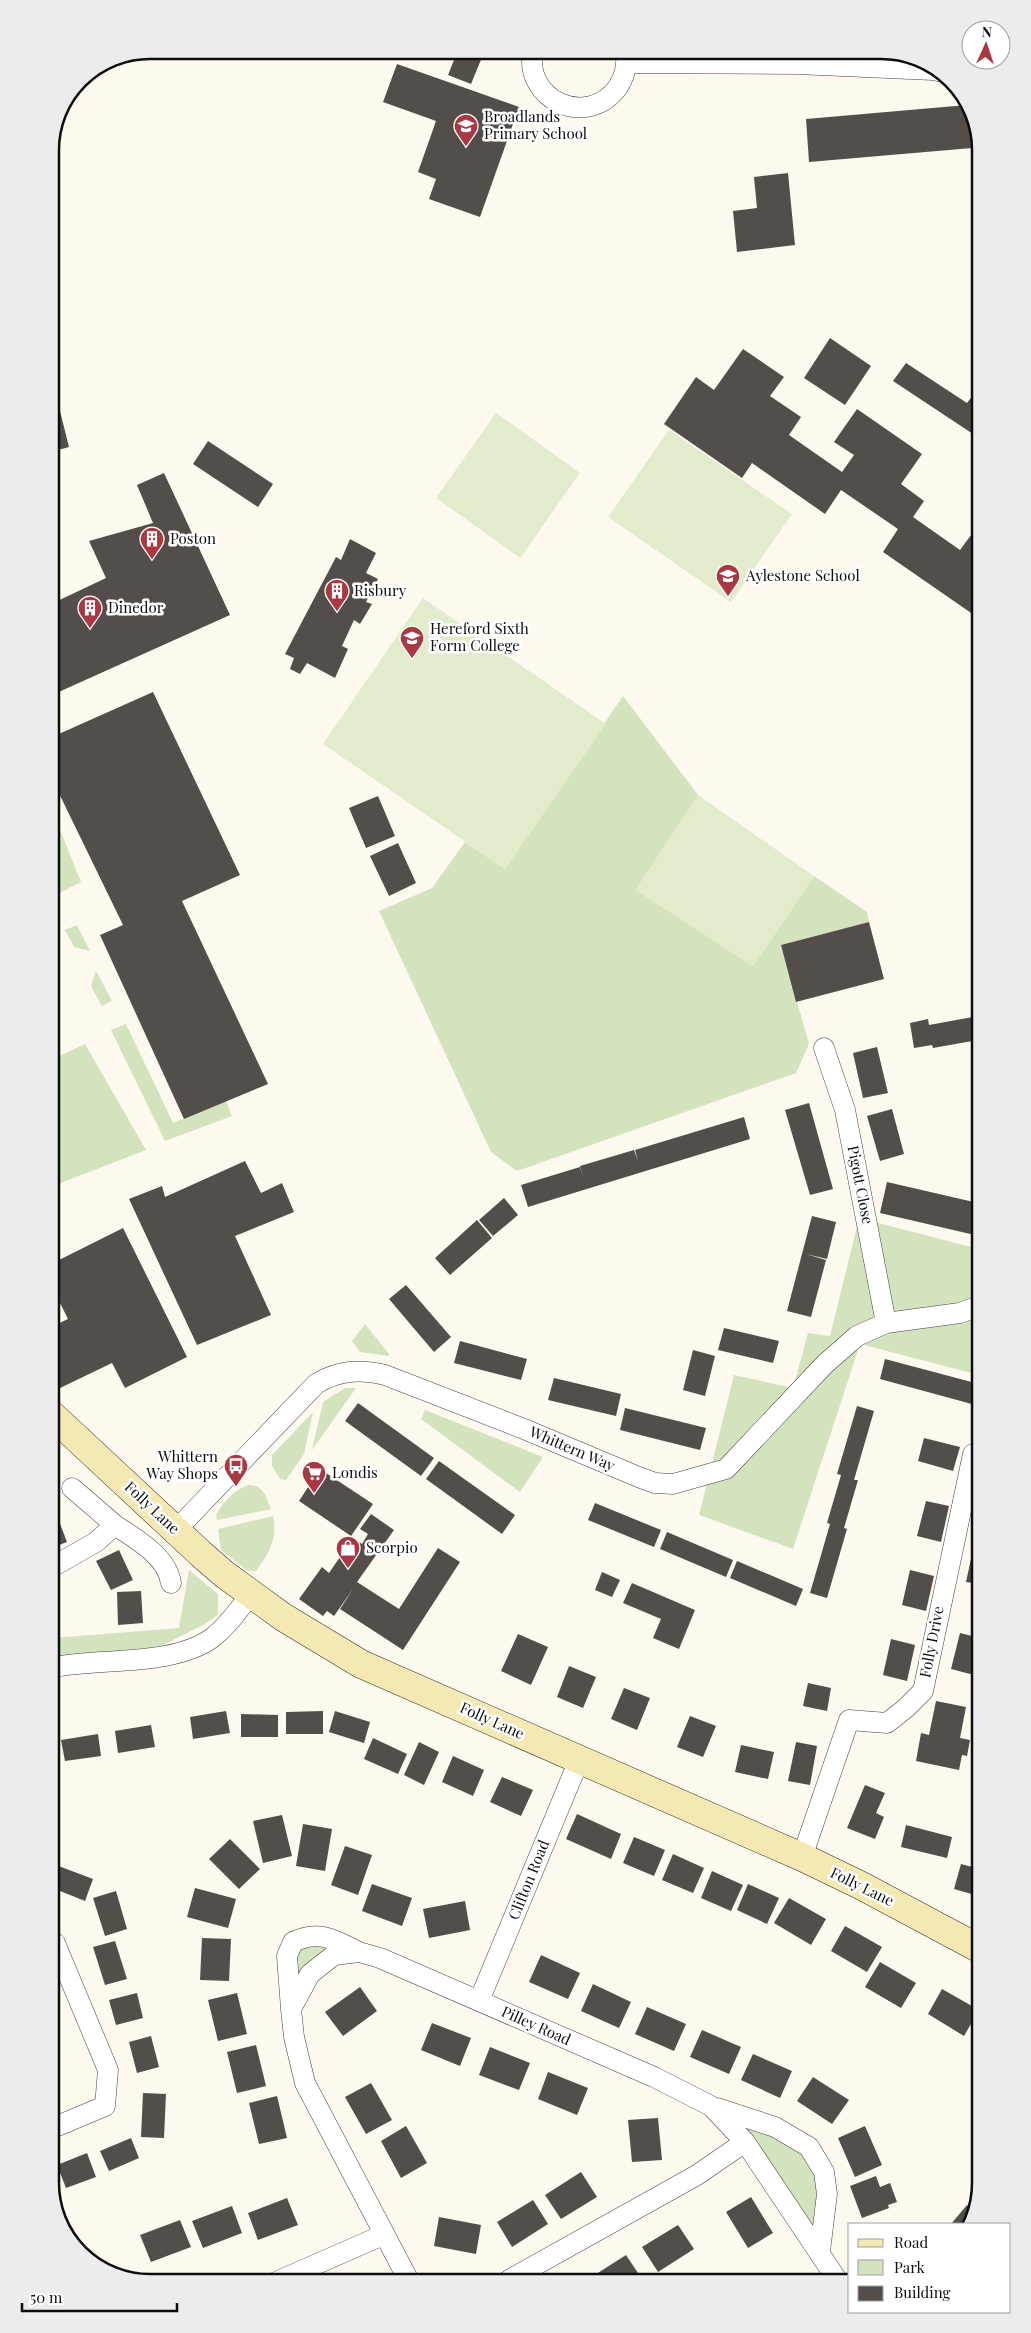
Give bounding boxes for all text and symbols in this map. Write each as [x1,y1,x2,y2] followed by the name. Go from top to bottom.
[961,20,1011,70] north arrow
[981,22,992,41] text: N
[484,106,587,143] place label: Broadlands Primary School
[453,113,479,147] school or university icon: Broadlands Primary School
[139,526,165,560] building icon: Poston
[170,528,216,548] place label: Poston
[715,563,741,597] school or university icon: Aylestone School
[745,565,860,585] place label: Aylestone School
[324,578,350,612] building icon: Risbury
[354,580,407,600] place label: Risbury
[77,595,103,629] building icon: Dinedor
[108,597,164,617] place label: Dinedor
[430,618,529,655] place label: Hereford Sixth Form College
[399,625,425,659] school or university icon: Hereford Sixth Form College
[844,1144,878,1226] street label: Pigott Close
[526,1421,619,1475] street label: Whittern Way
[145,1446,218,1483] place label: Whittern Way Shops
[223,1453,249,1487] bus stop icon: Whittern Way Shops
[301,1460,327,1494] supermarket icon: Londis
[332,1462,378,1482] place label: Londis
[121,1477,185,1538] street label: Folly Lane
[335,1535,361,1569] shop icon: Scorpio
[366,1537,418,1557] place label: Scorpio
[914,1604,948,1679] street label: Folly Drive
[457,1697,528,1743] street label: Folly Lane
[503,1837,553,1922] street label: Clifton Road
[827,1862,898,1910] street label: Folly Lane
[499,2001,575,2049] street label: Pilley Road
[848,2223,1011,2313] legend
[894,2232,928,2252] text: Road
[894,2257,926,2277] text: Park
[22,2280,178,2312] scale bar
[894,2282,951,2302] text: Building
[30,2287,63,2307] text: 50 m

